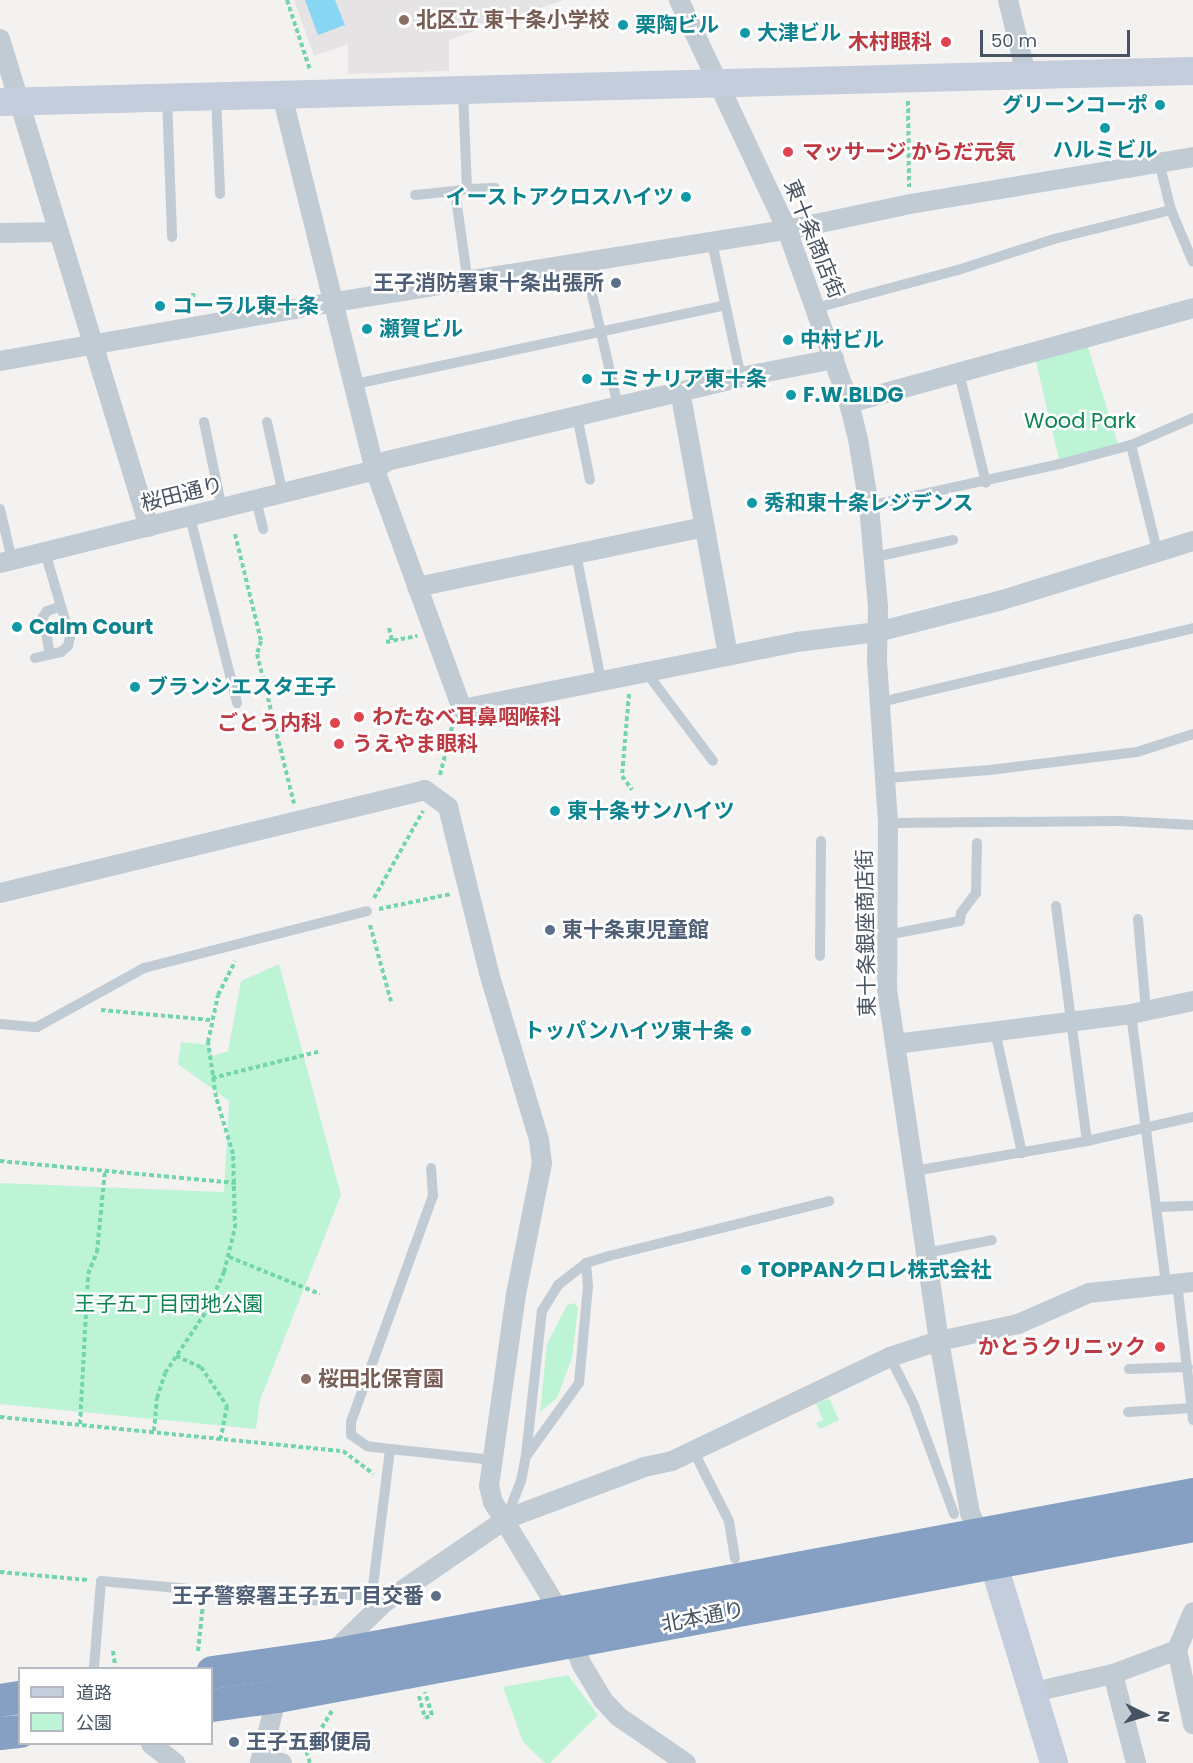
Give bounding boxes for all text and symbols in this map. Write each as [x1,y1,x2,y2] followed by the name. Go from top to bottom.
[416,7,609,33] place label: 北区立 東十条小学校
[635,12,719,38] place label: 栗陶ビル
[397,13,411,27] marker: 北区立 東十条小学校
[616,18,630,32] marker: 栗陶ビル
[983,18,1133,56] scale bar
[757,20,841,46] place label: 大津ビル
[738,26,752,40] marker: 大津ビル
[991,28,1037,53] text: 50 m
[848,29,932,55] place label: 木村眼科
[937,33,955,51] marker: 木村眼科
[1001,92,1148,118] place label: グリーンコーポ
[1153,98,1167,112] marker: グリーンコーポ
[1098,121,1112,135] marker: ハルミビル
[1053,137,1157,163] place label: ハルミビル
[802,139,1016,165] place label: マッサージ からだ元気
[779,143,797,161] marker: マッサージ からだ元気
[779,176,849,302] street label: 東十条商店街
[443,184,674,210] place label: イーストアクロスハイツ
[679,190,693,204] marker: イーストアクロスハイツ
[373,270,604,296] place label: 王子消防署東十条出張所
[609,276,623,290] marker: 王子消防署東十条出張所
[172,293,319,319] place label: コーラル東十条
[153,299,167,313] marker: コーラル東十条
[379,316,463,342] place label: 瀬賀ビル
[360,322,374,336] marker: 瀬賀ビル
[800,327,884,353] place label: 中村ビル
[781,333,795,347] marker: 中村ビル
[599,366,767,392] place label: エミナリア東十条
[580,372,594,386] marker: エミナリア東十条
[803,382,904,408] place label: F.W.BLDG
[784,388,798,402] marker: F.W.BLDG
[1024,408,1136,434] park label: Wood Park
[138,472,226,516] street label: 桜田通り
[764,490,974,516] place label: 秀和東十条レジデンス
[745,496,759,510] marker: 秀和東十条レジデンス
[29,614,153,640] place label: Calm Court
[10,620,24,634] marker: Calm Court
[147,674,336,700] place label: ブランシエスタ王子
[128,680,142,694] marker: ブランシエスタ王子
[372,704,561,730] place label: わたなべ耳鼻咽喉科
[350,708,368,726] marker: わたなべ耳鼻咽喉科
[217,710,322,736] place label: ごとう内科
[326,714,344,732] marker: ごとう内科
[352,731,478,757] place label: うえやま眼科
[330,735,348,753] marker: うえやま眼科
[567,798,735,824] place label: 東十条サンハイツ
[548,804,562,818] marker: 東十条サンハイツ
[852,849,880,1017] street label: 東十条銀座商店街
[562,917,709,943] place label: 東十条東児童館
[543,923,557,937] marker: 東十条東児童館
[524,1018,734,1044] place label: トッパンハイツ東十条
[739,1024,753,1038] marker: トッパンハイツ東十条
[758,1257,991,1283] place label: TOPPANクロレ株式会社
[739,1263,753,1277] marker: TOPPANクロレ株式会社
[75,1291,263,1317] park label: 王子五丁目団地公園
[978,1334,1146,1360] place label: かとうクリニック
[1151,1338,1169,1356] marker: かとうクリニック
[318,1366,444,1392] place label: 桜田北保育園
[299,1372,313,1386] marker: 桜田北保育園
[172,1583,424,1609] place label: 王子警察署王子五丁目交番
[429,1589,443,1603] marker: 王子警察署王子五丁目交番
[659,1597,747,1637] street label: 北本通り
[18,1667,213,1745] legend
[76,1680,112,1705] text: 道路
[1115,1685,1175,1745] north arrow
[76,1710,112,1735] text: 公園
[1151,1710,1175,1724] text: N
[246,1729,372,1755] place label: 王子五郵便局
[227,1735,241,1749] marker: 王子五郵便局

